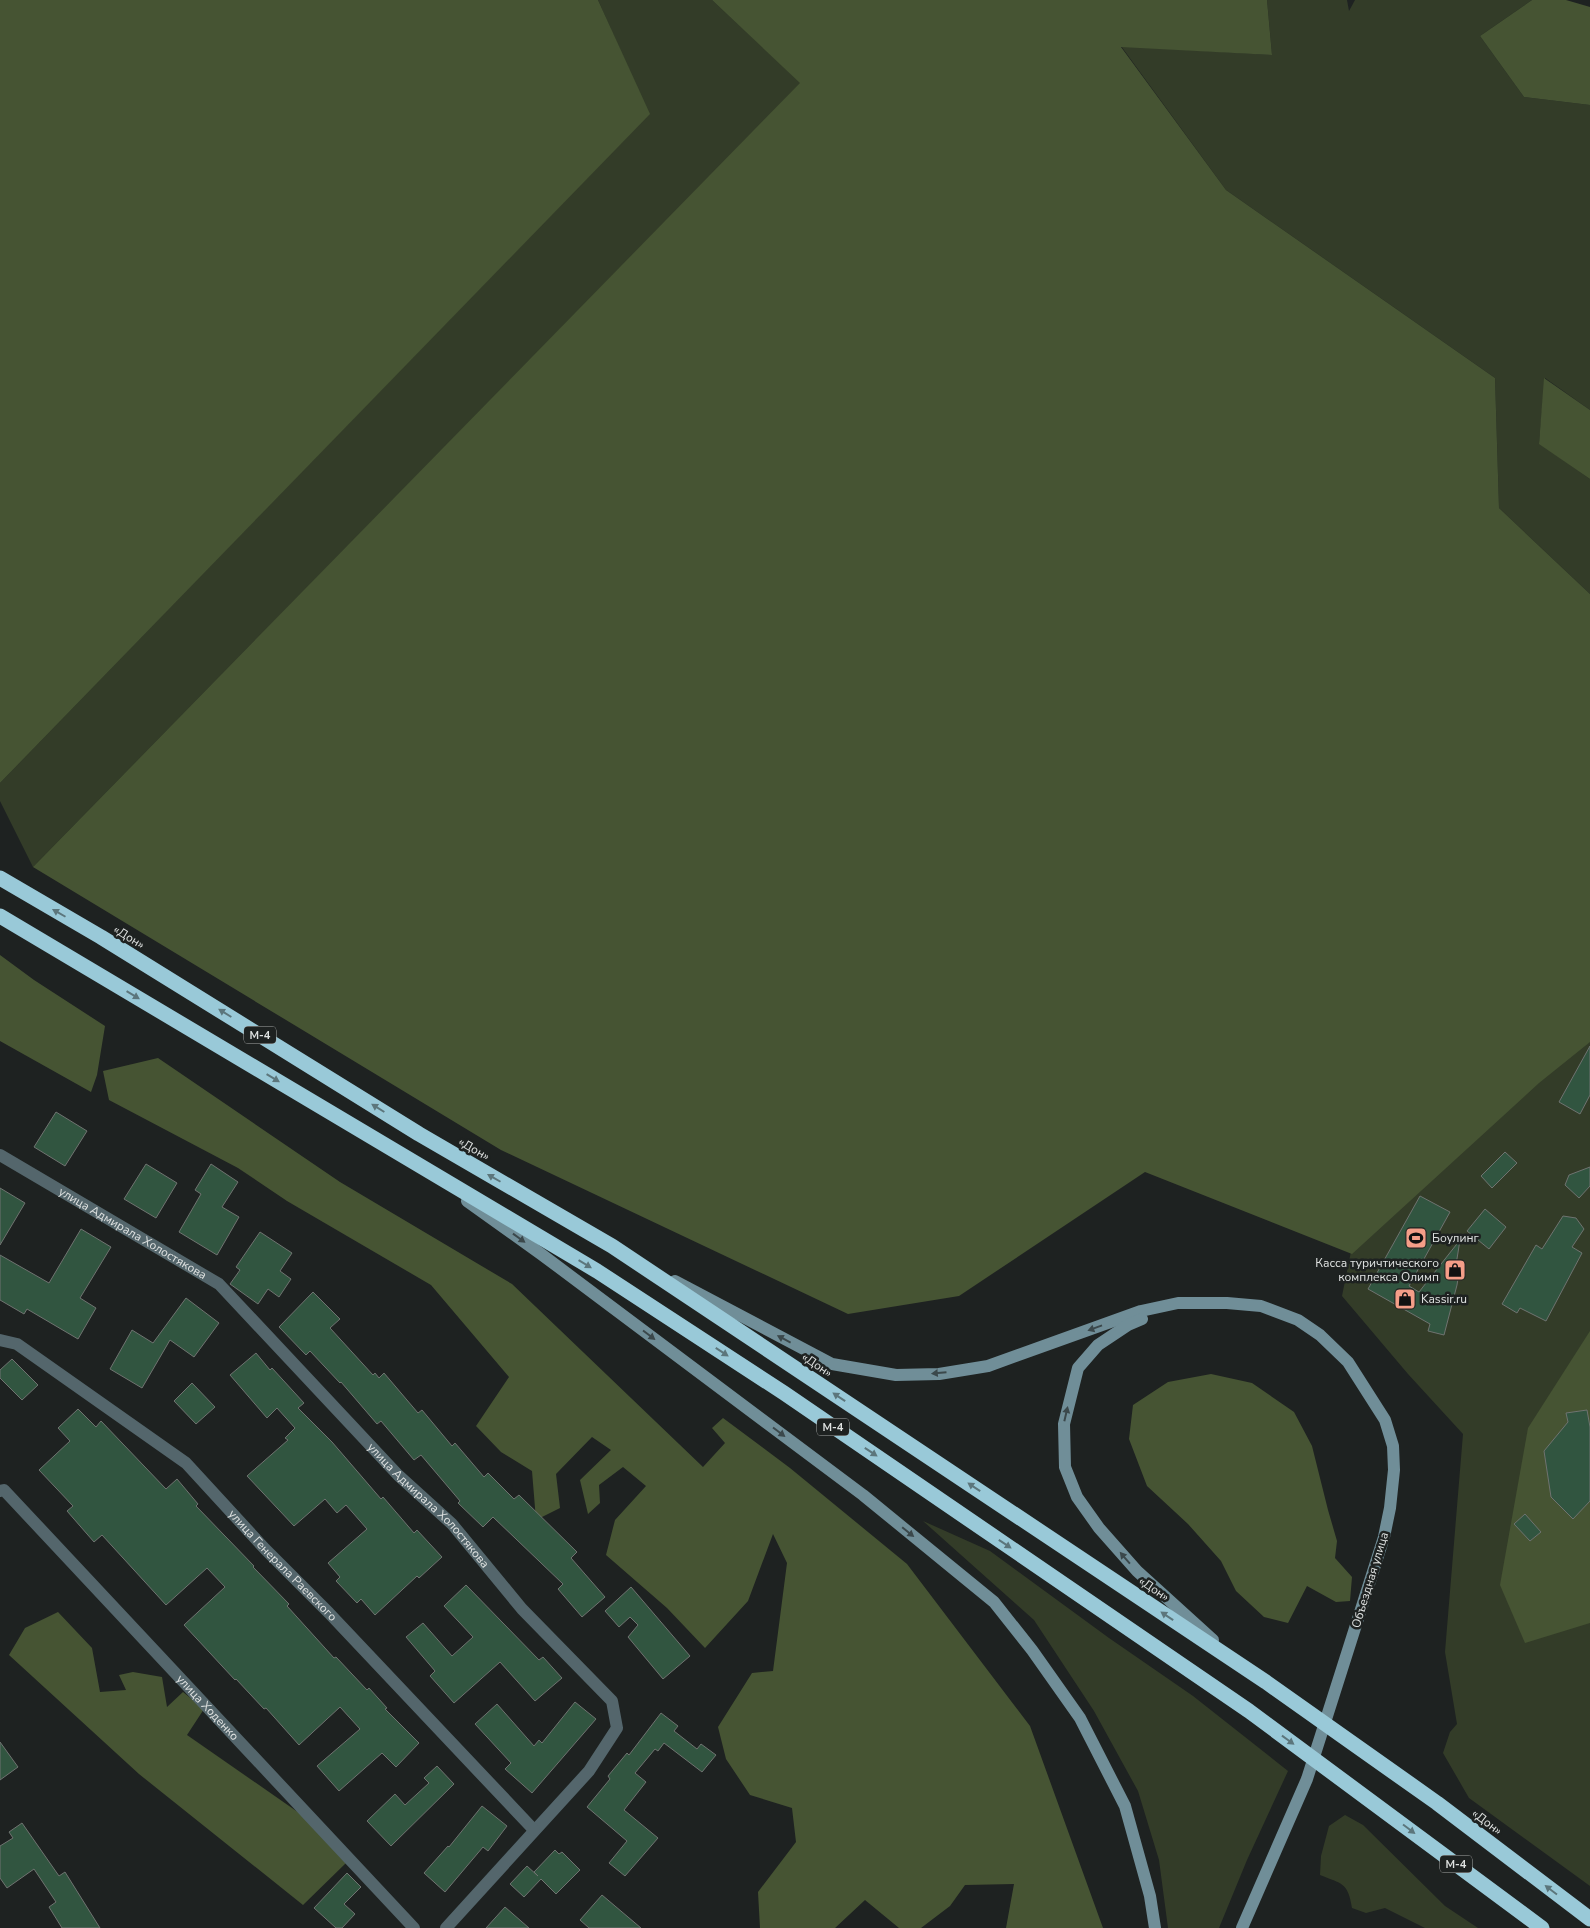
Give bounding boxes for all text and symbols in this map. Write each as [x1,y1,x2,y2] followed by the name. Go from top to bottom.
[53,908,66,917] one-way arrow
[110,921,148,953] street label: «Дон»
[127,990,140,999] one-way arrow
[218,1009,231,1018] one-way arrow
[244,1026,276,1044] road number: М-4
[266,1073,279,1082] one-way arrow
[371,1103,384,1113] one-way arrow
[455,1134,493,1164] street label: «Дон»
[488,1173,501,1182] one-way arrow
[56,1183,210,1283] street label: улица Адмирала Холостякова
[1404,1226,1428,1250] sports icon: Боулинг
[1432,1230,1480,1246] place label: Боулинг
[512,1233,526,1243] one-way arrow
[1315,1255,1439,1285] place label: Касса туричтического комплекса Олимп
[1443,1258,1467,1282] shop icon: Касса туричтического комплекса Олимп
[579,1259,592,1268] one-way arrow
[1393,1287,1417,1311] shop icon: Kassir.ru
[1421,1291,1467,1307] place label: Kassir.ru
[1087,1324,1102,1332] one-way arrow
[642,1330,656,1340] one-way arrow
[777,1335,791,1343] one-way arrow
[715,1347,728,1357] one-way arrow
[799,1349,835,1381] street label: «Дон»
[931,1370,947,1378] one-way arrow
[832,1393,845,1402] one-way arrow
[1062,1407,1070,1422] one-way arrow
[817,1418,849,1435] road number: М-4
[772,1427,785,1438] one-way arrow
[364,1439,493,1571] street label: улица Адмирала Холостякова
[864,1448,878,1457] one-way arrow
[967,1483,981,1492] one-way arrow
[225,1506,341,1625] street label: улица Генерала Раевского
[901,1526,914,1537] one-way arrow
[1348,1530,1392,1630] street label: Объездная улица
[998,1539,1012,1549] one-way arrow
[1119,1552,1131,1564] one-way arrow
[1136,1573,1172,1605] street label: «Дон»
[1161,1611,1174,1621] one-way arrow
[173,1671,243,1744] street label: улица Ходенко
[1281,1734,1294,1745] one-way arrow
[1469,1805,1505,1839] street label: «Дон»
[1402,1824,1416,1834] one-way arrow
[1440,1856,1472,1872] road number: М-4
[1545,1884,1558,1895] one-way arrow

